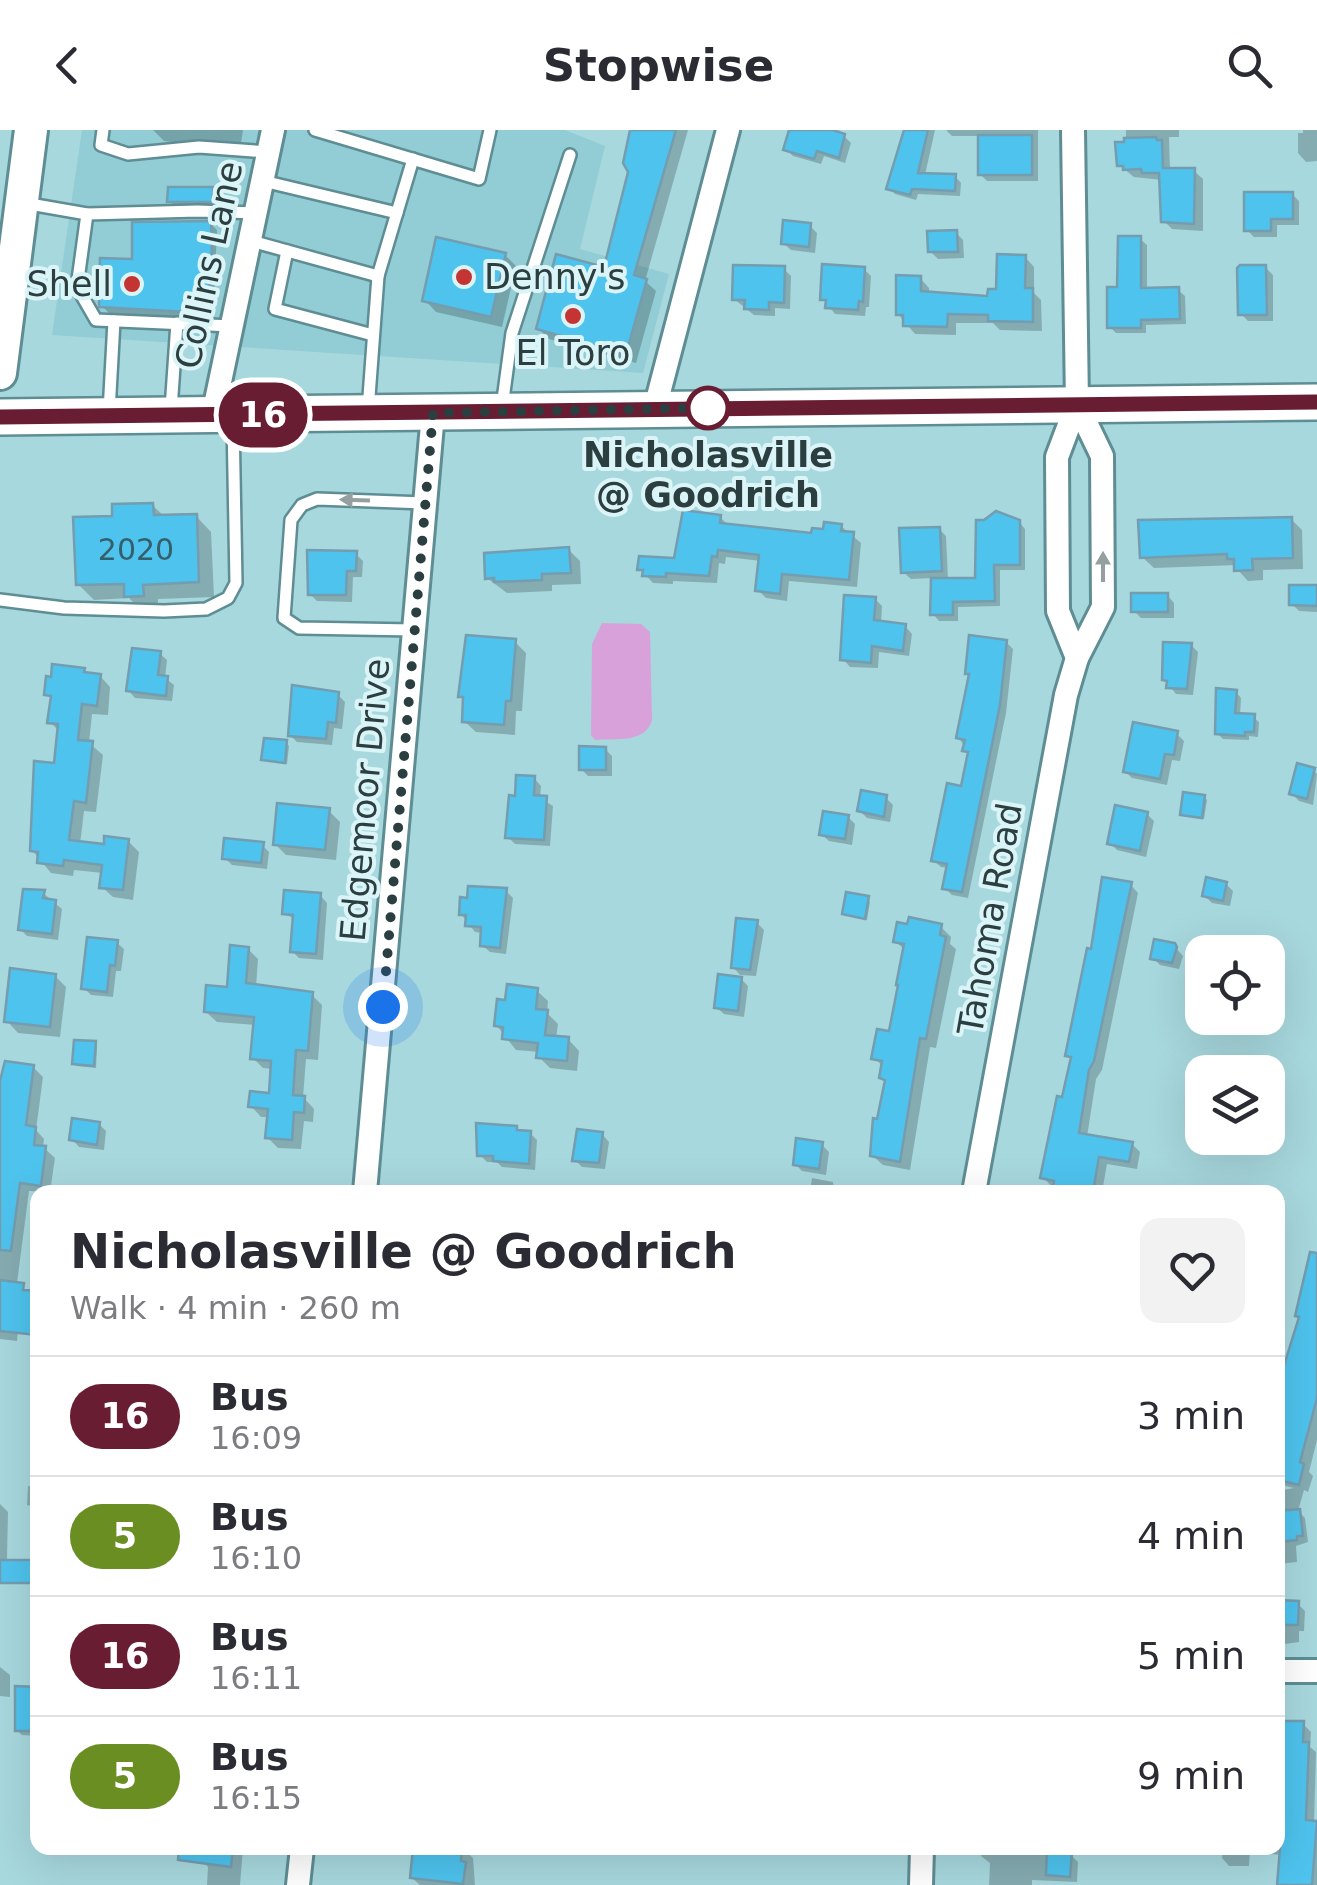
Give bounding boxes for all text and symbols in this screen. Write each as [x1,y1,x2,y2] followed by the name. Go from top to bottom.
[40,38,95,93] icon: back
[1222,38,1277,93] icon: search
[543,39,774,92] text: Stopwise
[167,158,251,372] street label: Collins Lane
[484,257,625,297] place label: Denny's
[27,264,112,304] place label: Shell
[453,266,475,288] marker: Denny's
[121,273,143,295] marker: Shell
[562,305,584,327] marker: El Toro
[516,333,630,373] place label: El Toro
[218,382,308,448] line badge: 16
[687,387,729,429] marker: Nicholasville @ Goodrich
[239,395,287,435] text: 16
[583,435,833,515] place label: Nicholasville @ Goodrich
[339,492,371,508] one-way arrow
[98,532,174,567] house number: 2020
[1095,550,1111,582] one-way arrow
[333,657,397,943] street label: Edgemoor Drive
[950,800,1030,1039] street label: Tahoma Road
[1185,935,1285,1155] map controls
[1185,935,1285,1035] button: locate
[358,982,408,1032] your location
[1185,1055,1285,1155] button: layers
[1140,1218,1245,1323] button: heart
[70,1223,737,1279] text: Nicholasville @ Goodrich
[70,1289,401,1327] text: Walk · 4 min · 260 m
[210,1375,289,1419] text: Bus
[1137,1394,1245,1438] text: 3 min
[101,1396,149,1436] text: 16
[210,1419,302,1457] text: 16:09
[210,1495,289,1539] text: Bus
[1137,1514,1245,1558] text: 4 min
[113,1516,137,1556] text: 5
[210,1539,302,1577] text: 16:10
[210,1615,289,1659] text: Bus
[1137,1634,1245,1678] text: 5 min
[101,1636,149,1676] text: 16
[210,1659,302,1697] text: 16:11
[210,1735,289,1779] text: Bus
[1137,1754,1245,1798] text: 9 min
[113,1756,137,1796] text: 5
[210,1779,302,1817] text: 16:15

